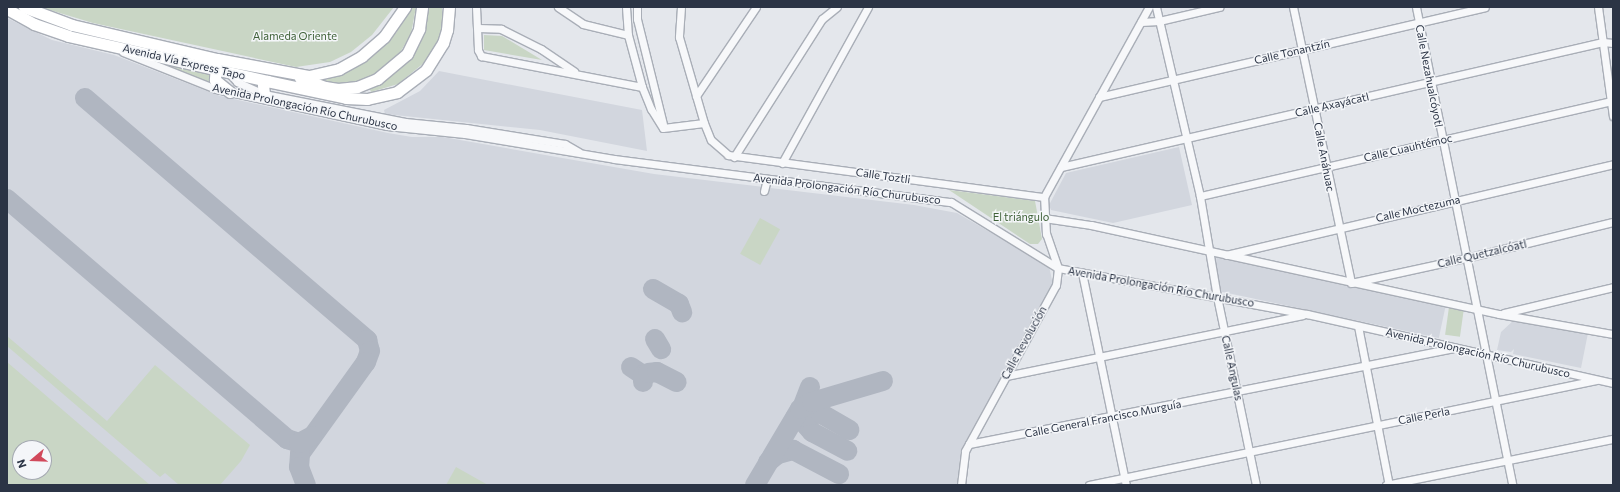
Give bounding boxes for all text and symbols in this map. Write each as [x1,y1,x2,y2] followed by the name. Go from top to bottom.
[1413,24,1445,128] street label: Calle Nezahualcóyotl
[253,29,337,43] park label: Alameda Oriente
[1253,37,1331,67] street label: Calle Tonantzín
[121,41,247,83] street label: Avenida Vía Express Tapo
[211,81,399,133] street label: Avenida Prolongación Río Churubusco
[1294,90,1370,120] street label: Calle Axayácatl
[1311,121,1337,193] street label: Calle Anáhuac
[1362,131,1454,165] street label: Calle Cuauhtémoc
[855,166,911,186] street label: Calle Toztli
[752,171,942,207] street label: Avenida Prolongación Río Churubusco
[1374,193,1462,225] street label: Calle Moctezuma
[993,210,1049,224] park label: El triángulo
[1436,237,1528,271] street label: Calle Quetzalcóatl
[1067,264,1255,310] street label: Avenida Prolongación Río Churubusco
[998,304,1050,382] street label: Calle Revolución
[1384,325,1572,381] street label: Avenida Prolongación Río Churubusco
[1219,334,1245,402] street label: Calle Angulas
[1024,397,1182,441] street label: Calle General Francisco Murguía
[1397,405,1451,427] street label: Calle Perla
[12,440,52,480] north arrow
[14,458,29,470] text: N

